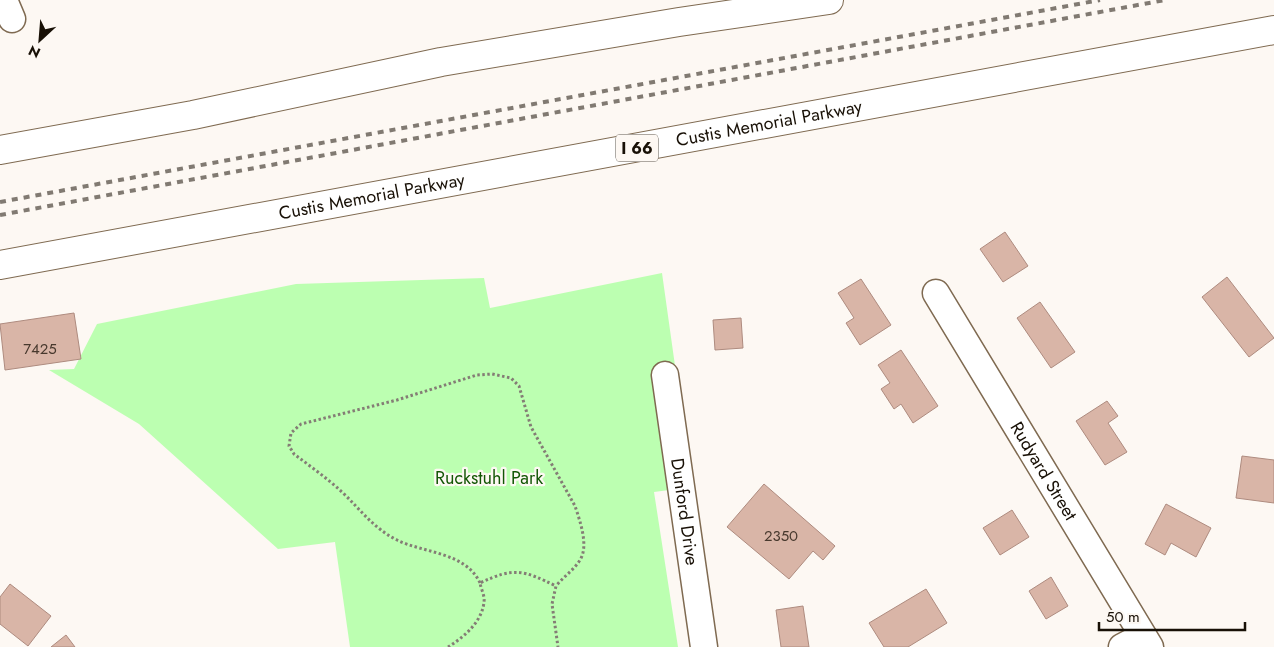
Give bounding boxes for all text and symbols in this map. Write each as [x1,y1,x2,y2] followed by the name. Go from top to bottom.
[15,15,65,65] north arrow
[25,40,44,63] text: N
[674,93,864,153] street label: Custis Memorial Parkway
[616,134,658,162] road number: I 66
[277,167,467,226] street label: Custis Memorial Parkway
[23,338,57,360] house number: 7425
[1004,417,1084,526] street label: Rudyard Street
[664,456,705,567] street label: Dunford Drive
[435,465,543,491] park label: Ruckstuhl Park
[764,525,798,547] house number: 2350
[1099,600,1245,632] scale bar
[1106,606,1140,628] text: 50 m

